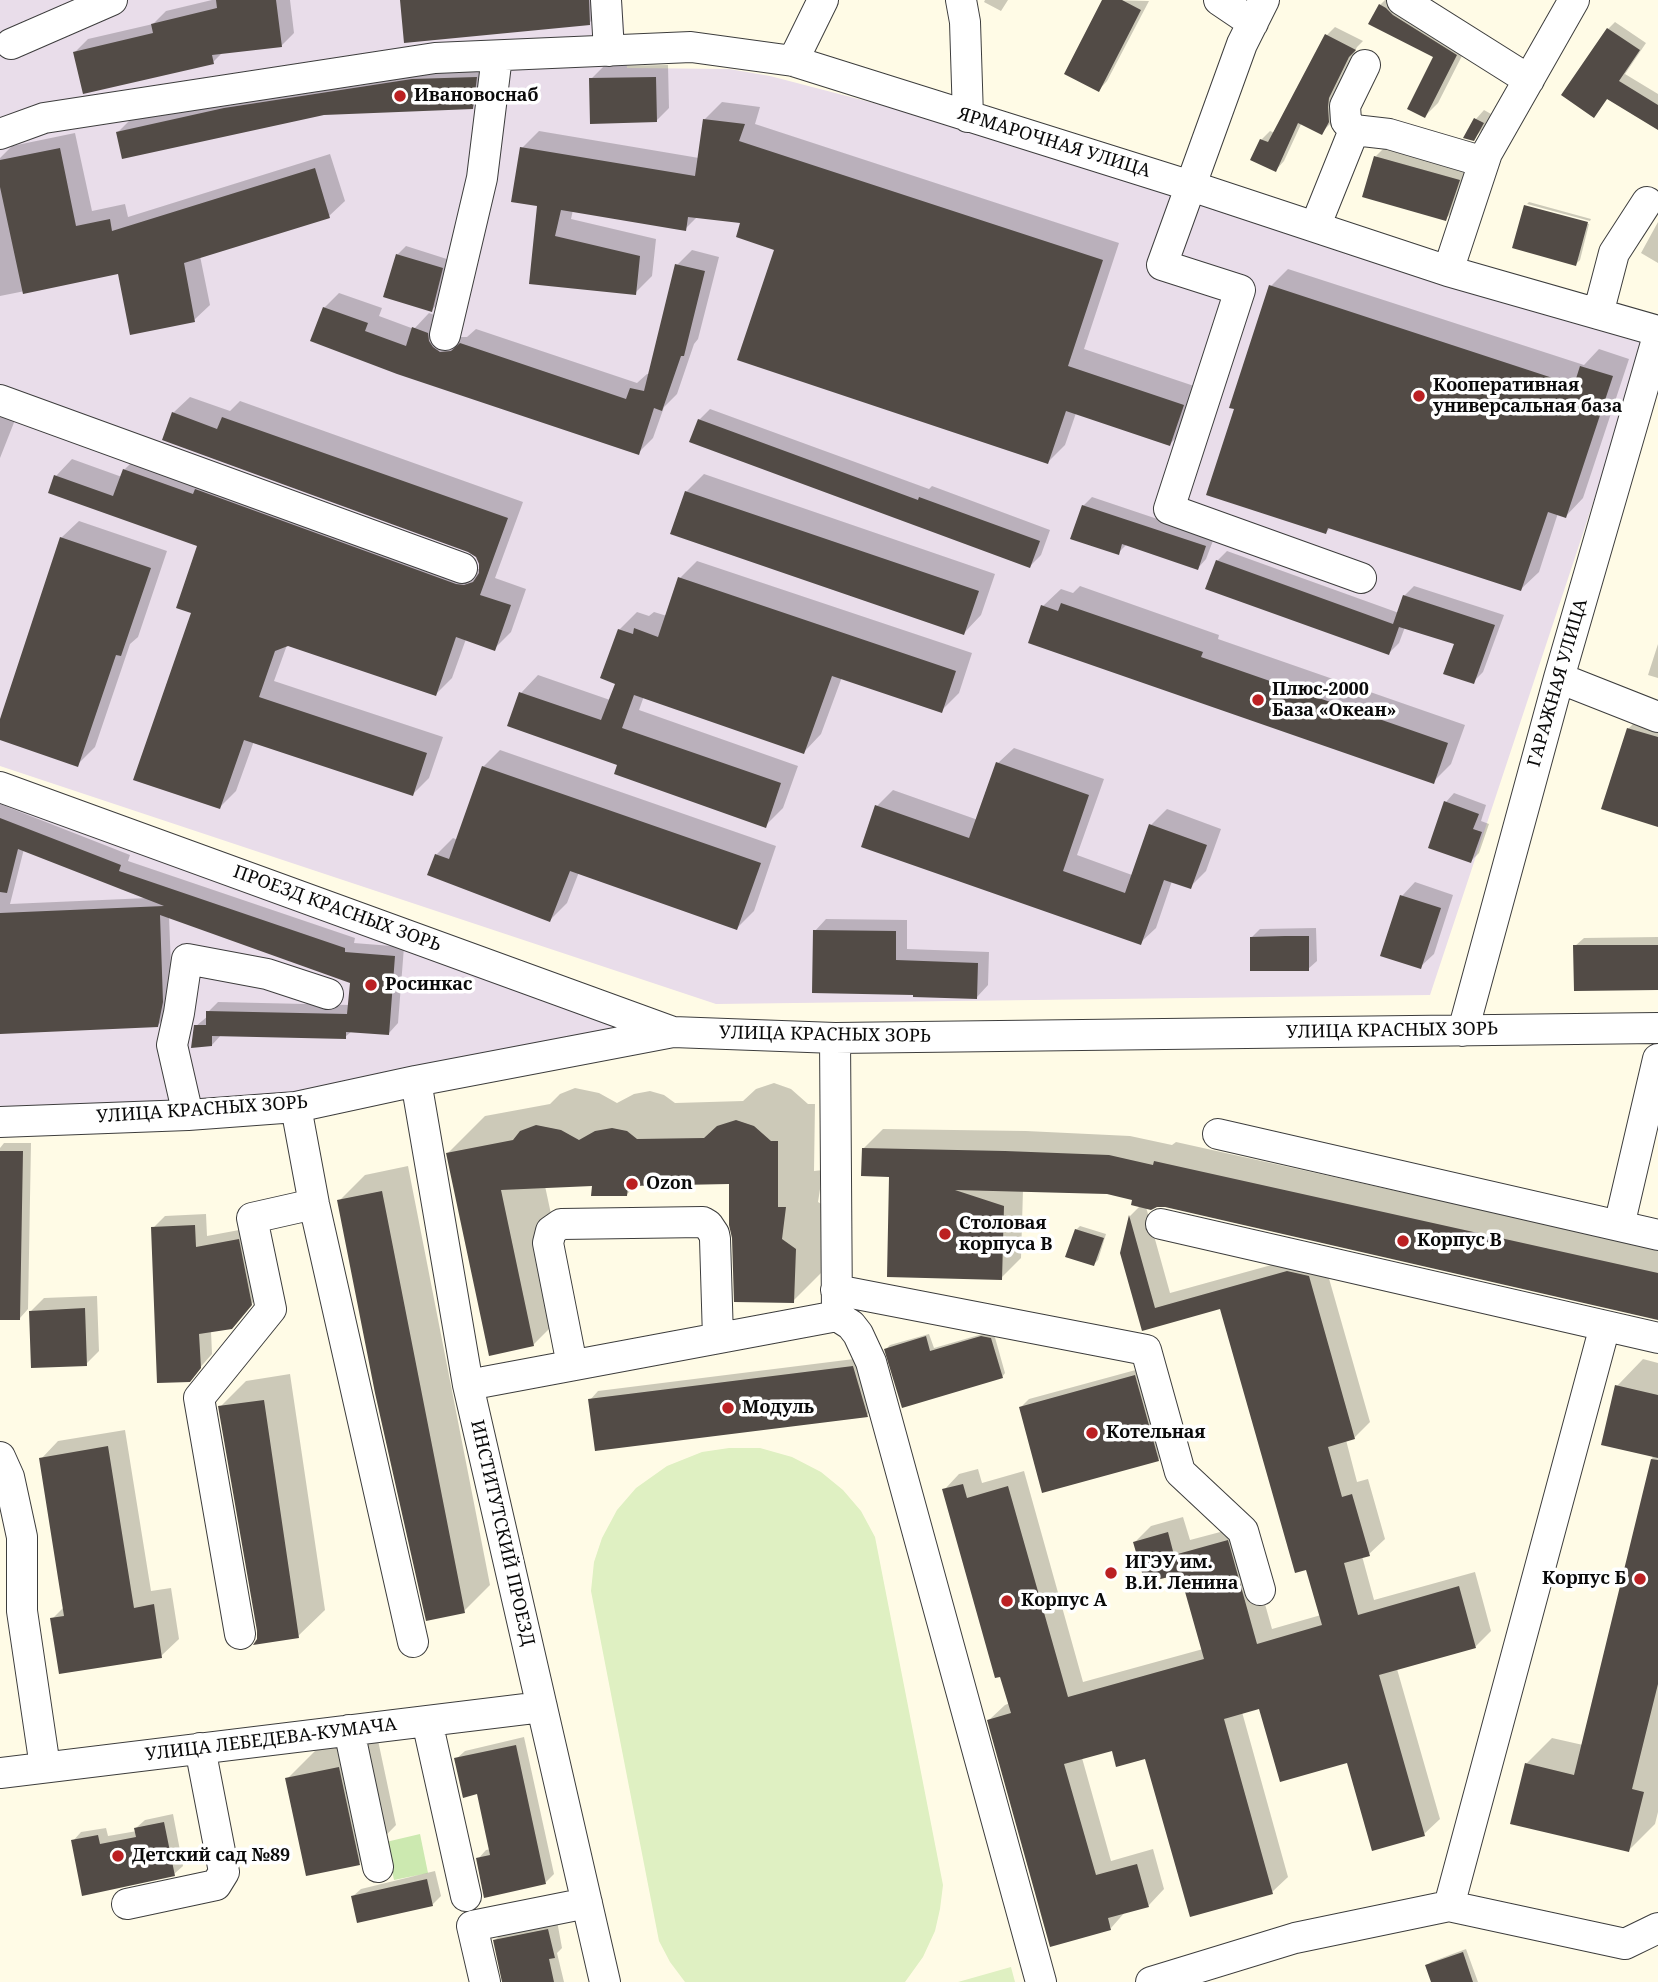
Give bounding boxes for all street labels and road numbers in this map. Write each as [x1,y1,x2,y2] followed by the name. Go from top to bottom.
[955,103,1153,183] street label: ЯРМАРОЧНАЯ УЛИЦА
[1524,596,1592,770] street label: ГАРАЖНАЯ УЛИЦА
[230,861,444,957] street label: ПРОЕЗД КРАСНЫХ ЗОРЬ
[1286,1018,1498,1044] street label: УЛИЦА КРАСНЫХ ЗОРЬ
[719,1022,931,1048] street label: УЛИЦА КРАСНЫХ ЗОРЬ
[96,1092,308,1128] street label: УЛИЦА КРАСНЫХ ЗОРЬ
[465,1418,539,1648] street label: ИНСТИТУТСКИЙ ПРОЕЗД
[144,1714,398,1766] street label: УЛИЦА ЛЕБЕДЕВА-КУМАЧА

